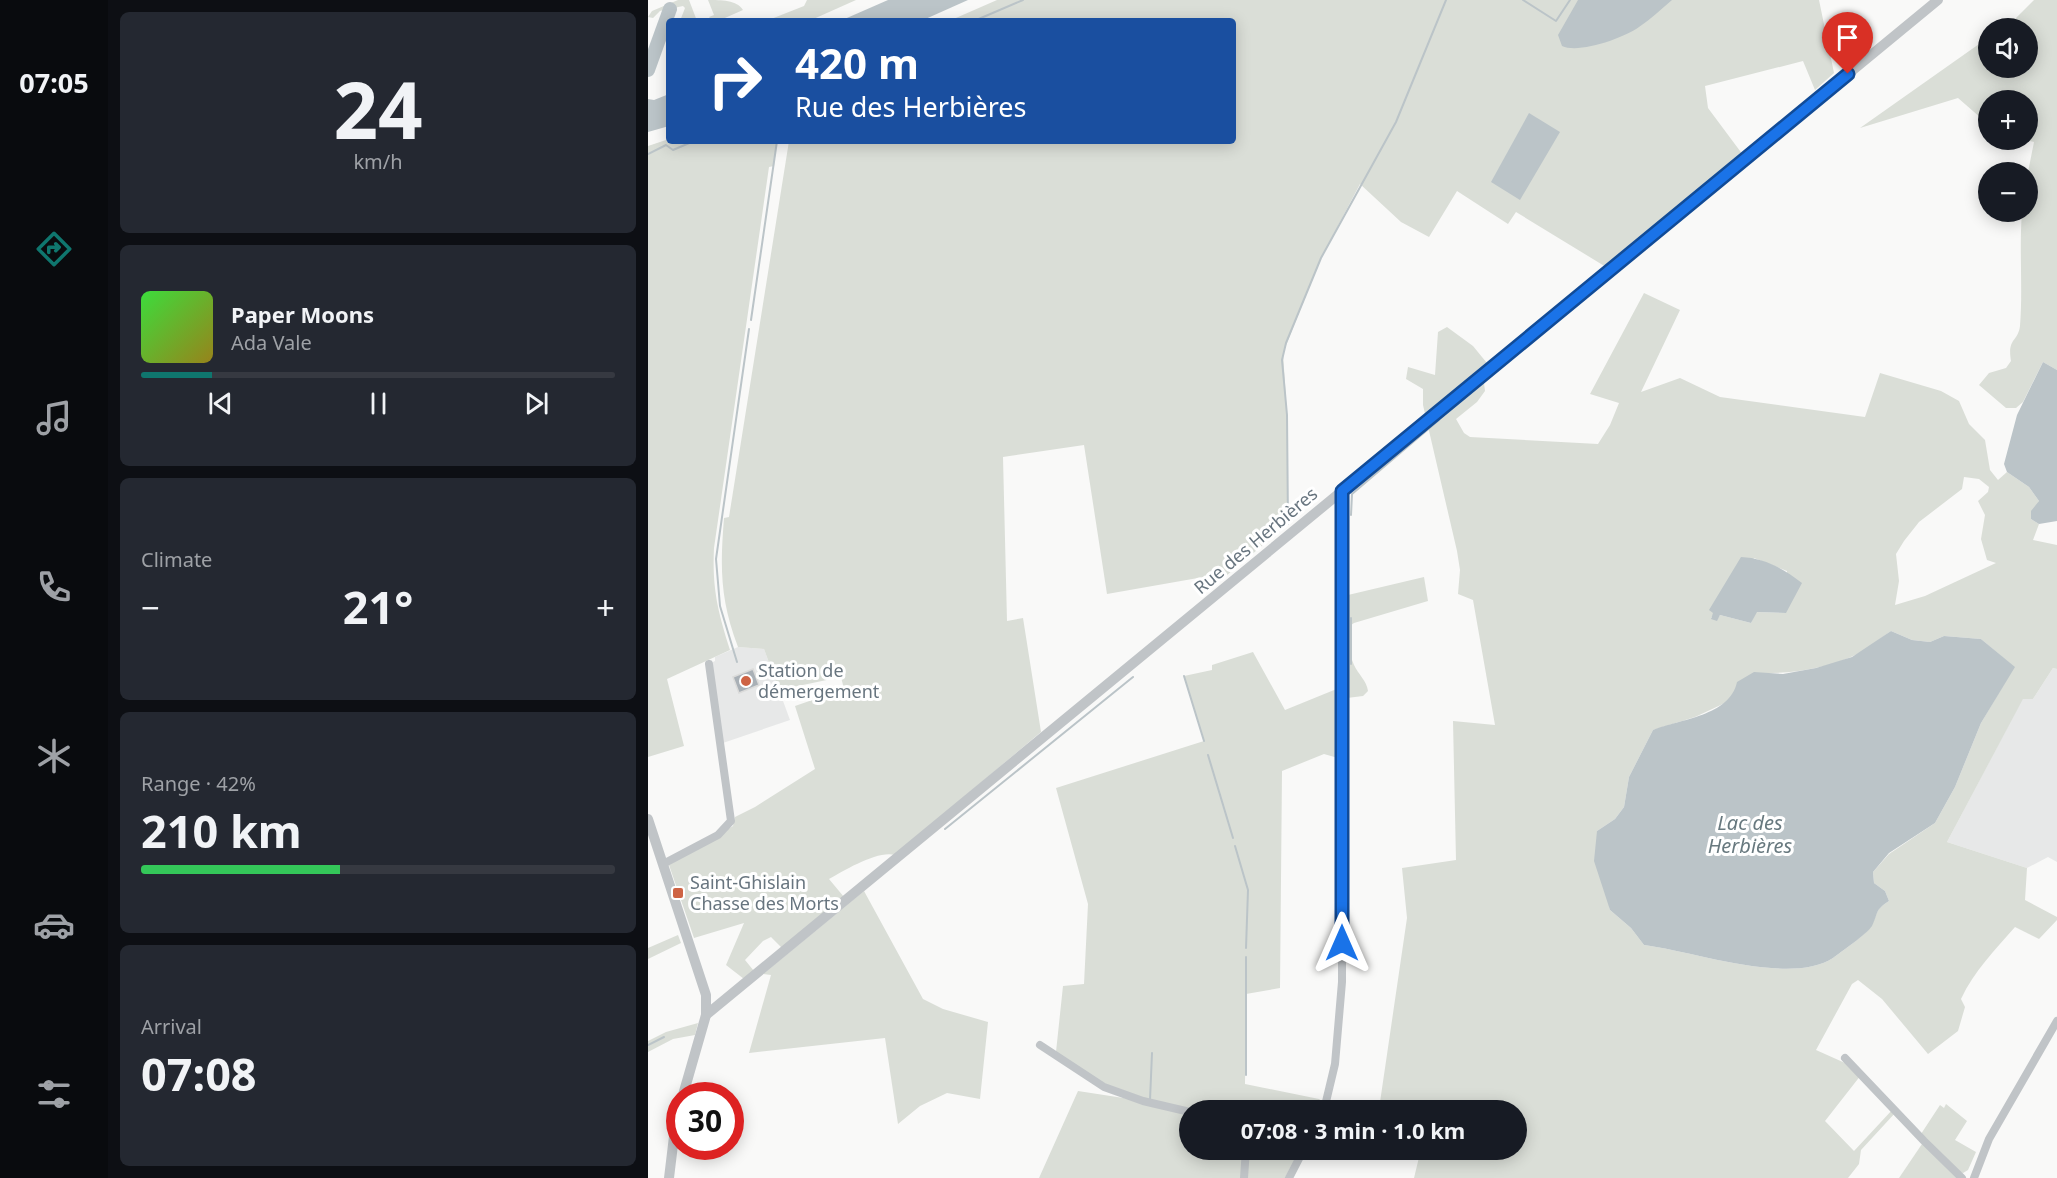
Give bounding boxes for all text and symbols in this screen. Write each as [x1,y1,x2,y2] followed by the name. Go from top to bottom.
[1822,12,1873,74] pin
[1978,18,2038,222] map controls
[1978,18,2038,78] button: sound
[1831,21,1864,54] icon: arrive
[795,34,919,91] text: 420 m
[696,42,774,120] icon: right
[333,56,423,162] text: 24
[19,64,89,101] text: 07:05
[795,88,1026,125] text: Rue des Herbières
[1978,90,2038,150] button: +
[353,148,403,175] text: km/h
[1978,162,2038,222] button: −
[33,228,75,270] icon: directions
[231,299,374,329] text: Paper Moons
[231,329,312,356] text: Ada Vale
[204,387,237,420] icon: previous
[362,387,395,420] icon: pause
[520,387,553,420] icon: next
[33,397,75,439] icon: music
[1189,481,1322,599] street label: Rue des Herbières
[141,546,212,573] text: Climate
[33,566,75,608] icon: phone
[343,576,413,637] text: 21°
[141,585,160,630] text: −
[596,585,615,630] text: +
[758,658,880,703] place label: Station de démergement
[739,674,753,688] marker: Station de démergement
[33,735,75,777] icon: climate
[141,770,256,797] text: Range · 42%
[141,800,302,861] text: 210 km
[1708,809,1793,859] water label: Lac des Herbières
[690,870,839,915] place label: Saint-Ghislain Chasse des Morts
[671,886,685,900] marker: Saint-Ghislain Chasse des Morts
[33,904,75,946] icon: car
[1310,911,1374,975] position arrow
[141,1013,202,1040] text: Arrival
[141,1043,257,1104] text: 07:08
[33,1073,75,1115] icon: filters
[666,1082,744,1160] speed limit sign: 30
[1241,1115,1465,1145] text: 07:08 · 3 min · 1.0 km

